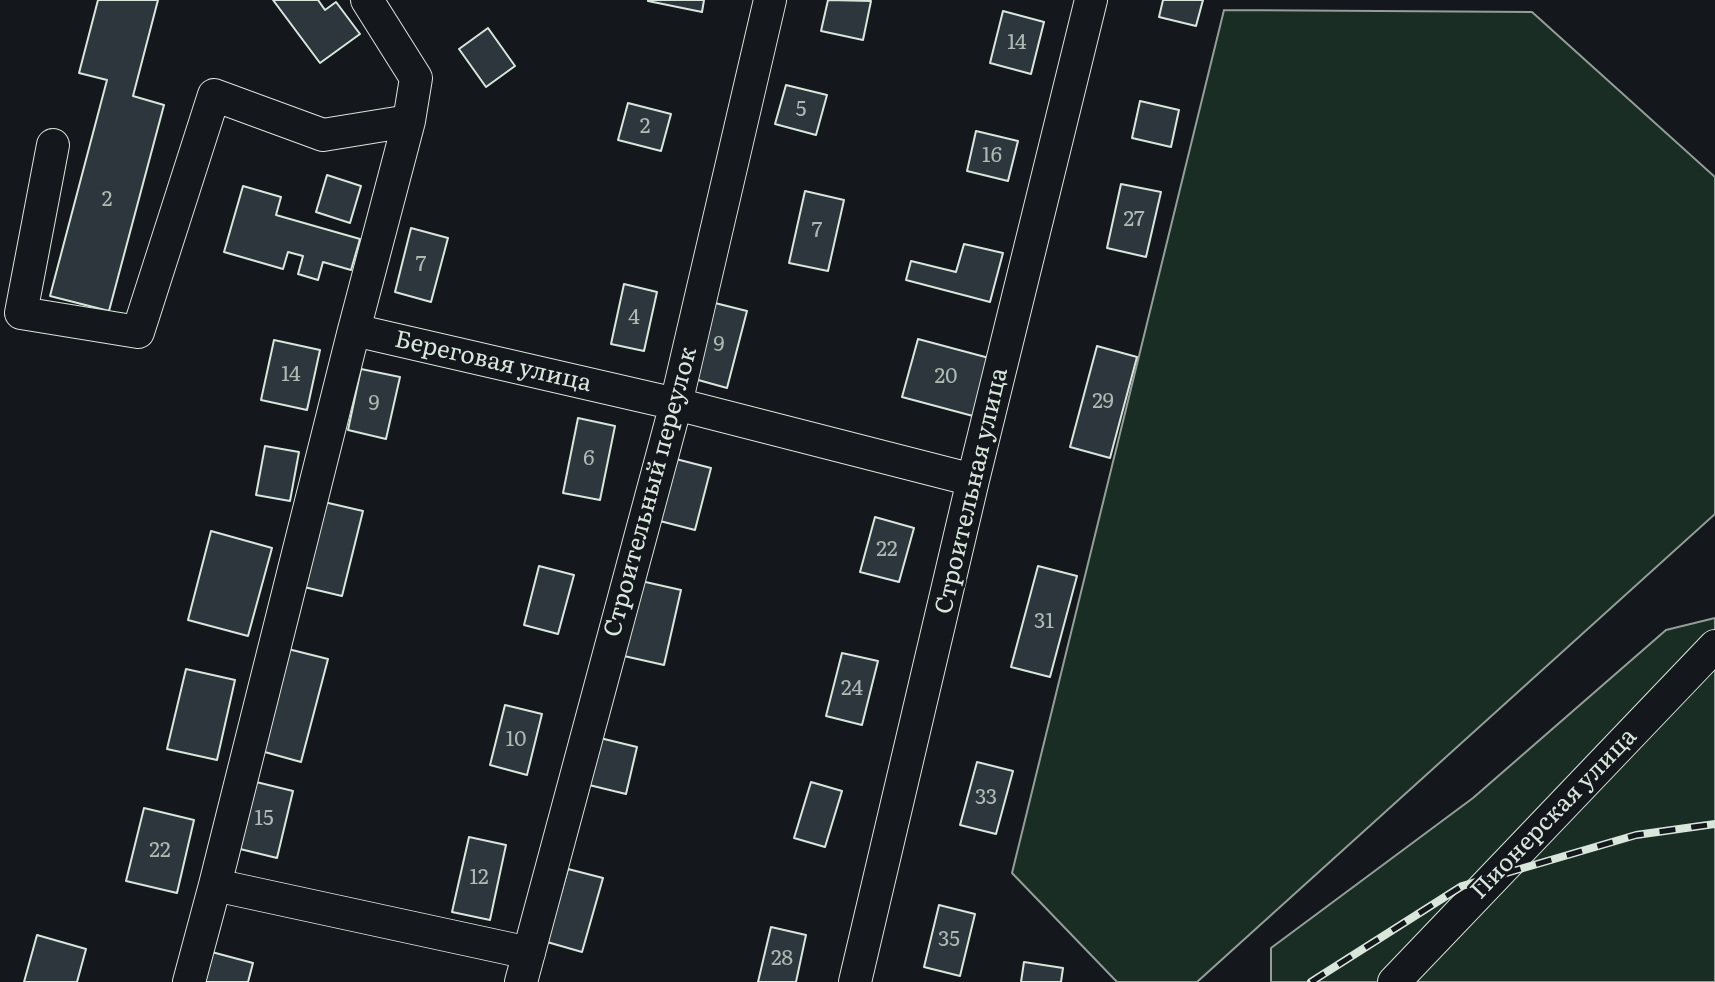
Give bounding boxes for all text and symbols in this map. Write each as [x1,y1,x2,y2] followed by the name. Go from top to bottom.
[1007,30,1027,56] house number: 14
[796,97,806,123] house number: 5
[640,114,650,140] house number: 2
[982,143,1002,169] house number: 16
[102,187,112,213] house number: 2
[1123,207,1145,233] house number: 27
[812,218,822,244] house number: 7
[416,252,426,278] house number: 7
[628,305,640,331] house number: 4
[392,325,594,399] street label: Береговая улица
[714,332,724,358] house number: 9
[598,344,704,640] street label: Строительный переулок
[281,362,301,388] house number: 14
[935,364,957,390] house number: 20
[930,365,1014,617] street label: Строительная улица
[1092,389,1114,415] house number: 29
[369,391,379,417] house number: 9
[583,446,595,472] house number: 6
[876,537,898,563] house number: 22
[1034,609,1054,635] house number: 31
[841,676,863,702] house number: 24
[1465,723,1643,905] street label: Пионерская улица
[506,727,526,753] house number: 10
[975,785,997,811] house number: 33
[254,806,274,832] house number: 15
[149,838,171,864] house number: 22
[469,865,489,891] house number: 12
[938,927,960,953] house number: 35
[771,946,793,972] house number: 28

